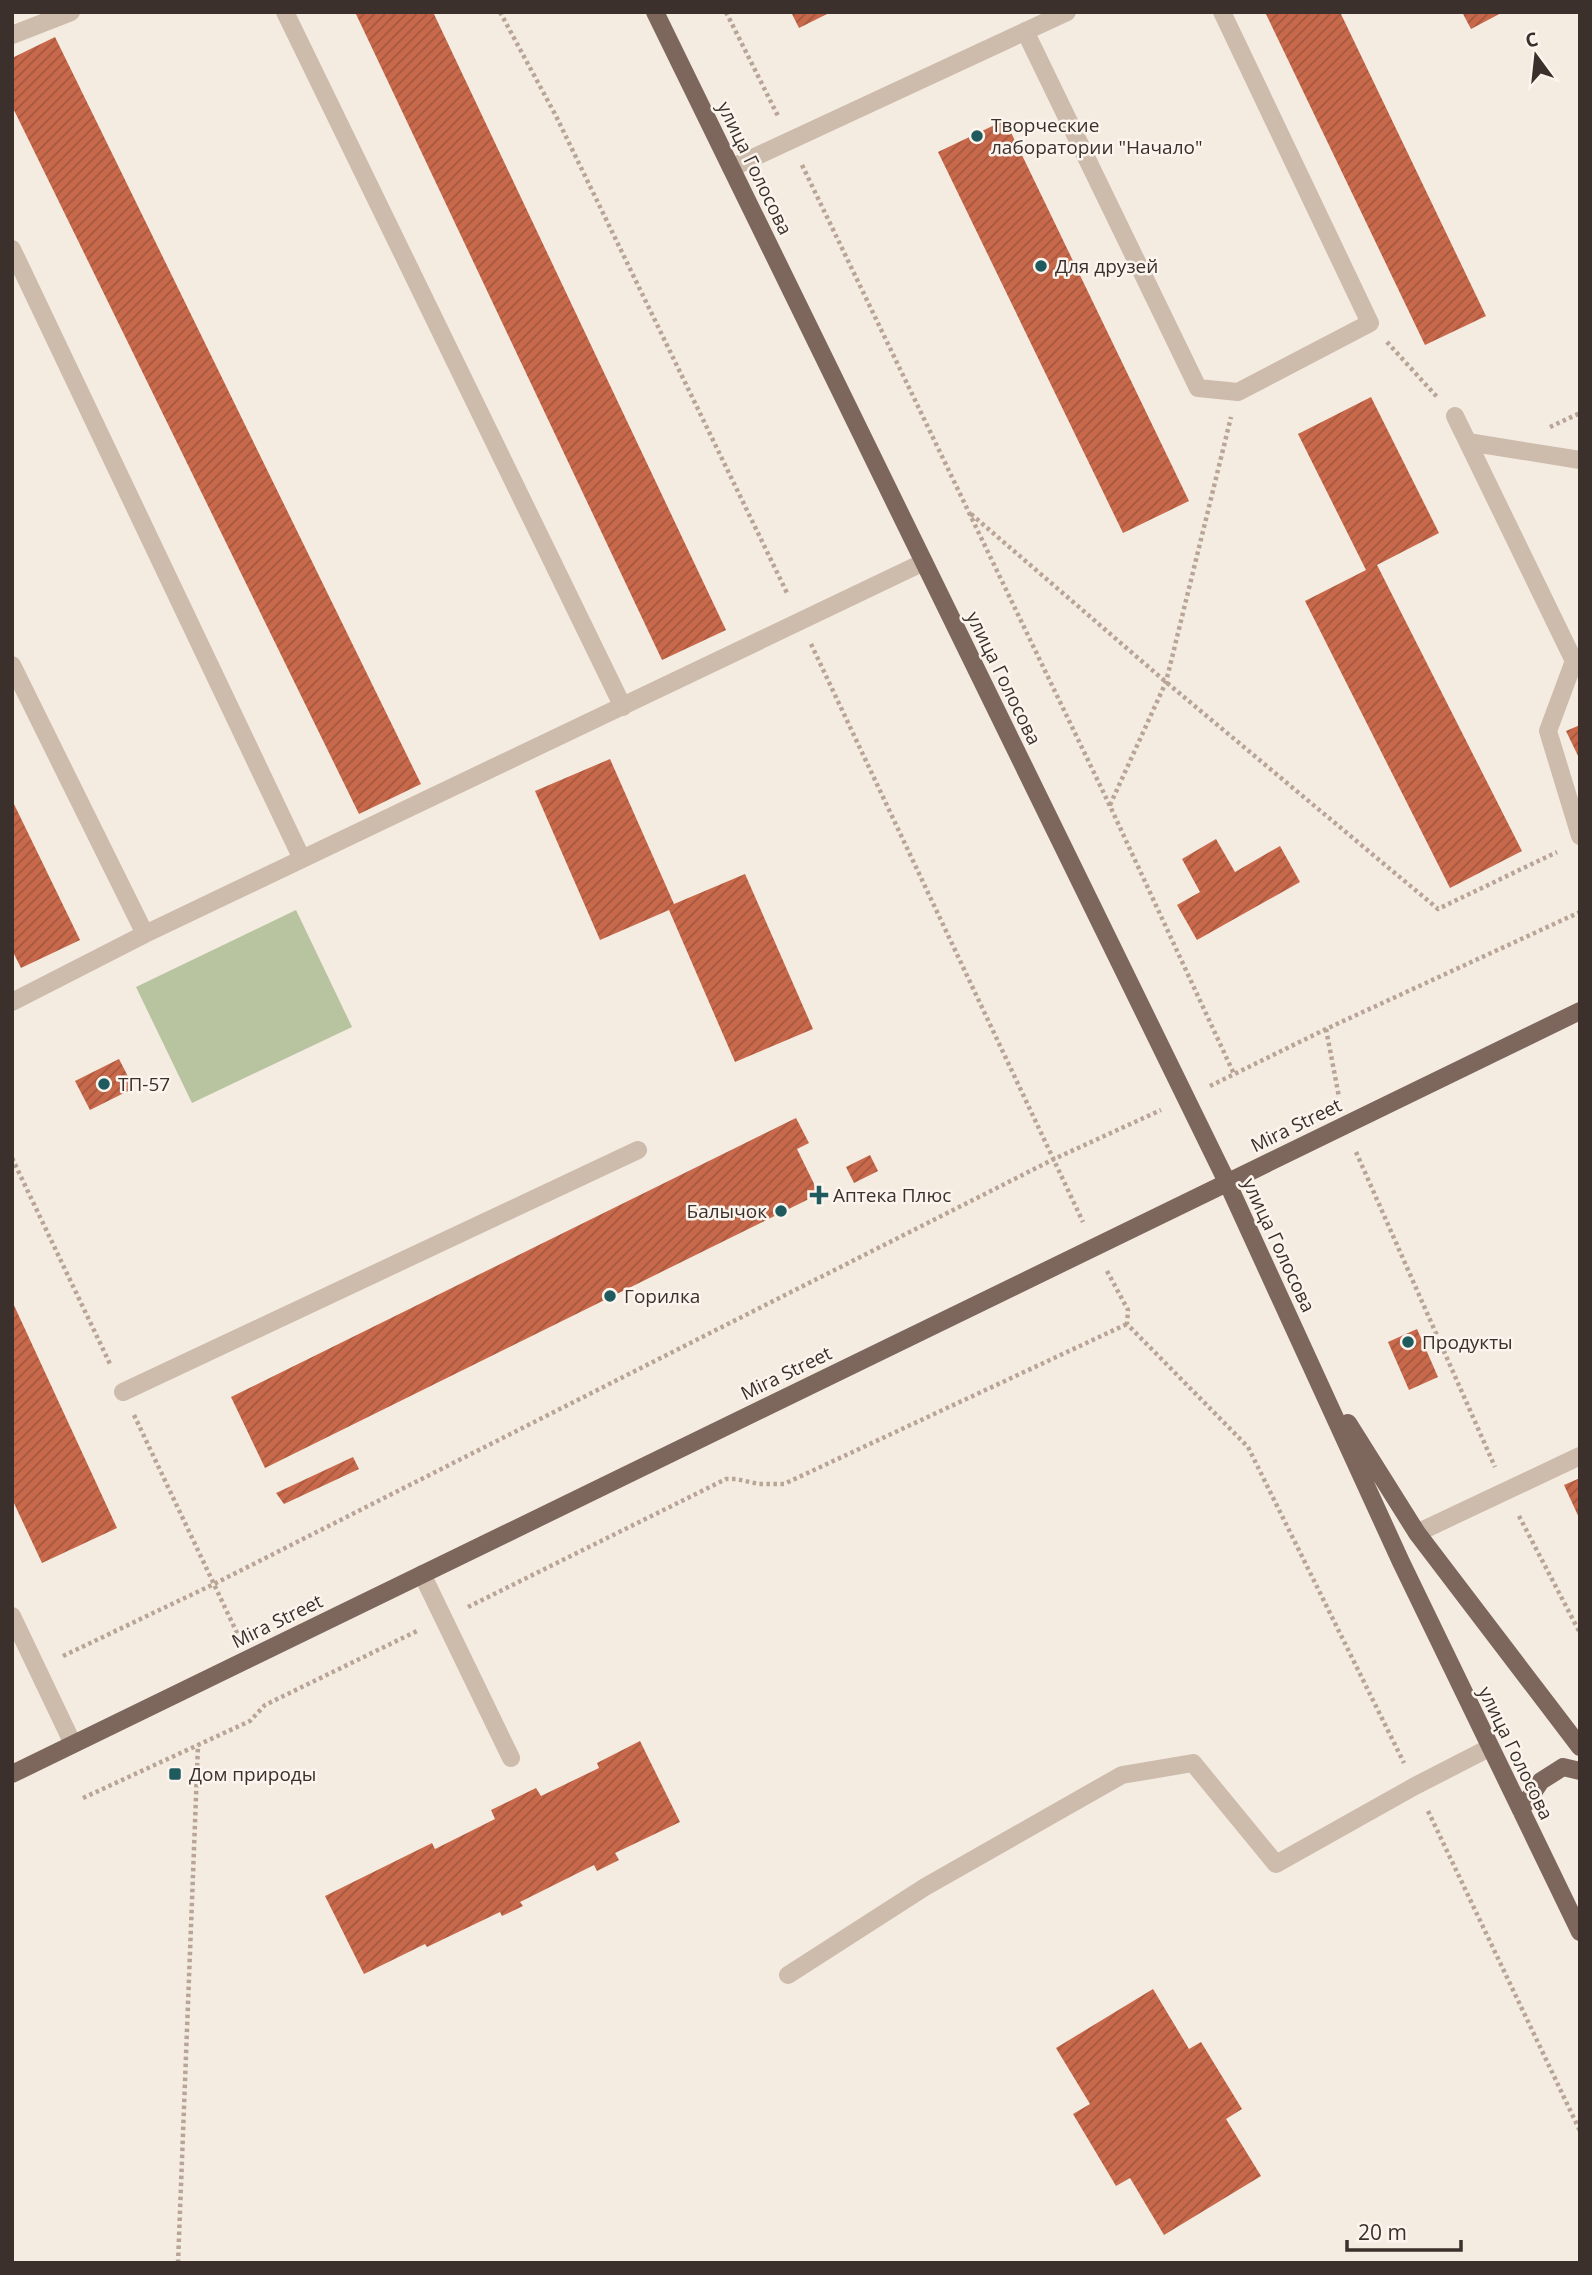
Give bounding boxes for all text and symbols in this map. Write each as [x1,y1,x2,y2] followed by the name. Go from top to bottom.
[1501,21,1571,91] north arrow
[1522,25,1541,54] text: С
[711,97,799,239] street label: улица Голосова
[991,112,1203,160] place label: Творческие лаборатории "Начало"
[969,128,985,144] marker: Творческие лаборатории "Начало"
[1055,253,1158,279] place label: Для друзей
[1033,258,1049,274] marker: Для друзей
[960,607,1048,749] street label: улица Голосова
[118,1071,170,1097] place label: ТП-57
[96,1076,112,1092] marker: ТП-57
[1246,1092,1346,1158] street label: Mira Street
[1236,1174,1322,1316] street label: улица Голосова
[833,1182,951,1208] place label: Аптека Плюс
[811,1187,827,1203] marker: Аптека Плюс
[687,1198,767,1224] place label: Балычок
[773,1203,789,1219] marker: Балычок
[624,1283,700,1309] place label: Горилка
[602,1288,618,1304] marker: Горилка
[1422,1329,1513,1355] place label: Продукты
[1400,1334,1416,1350] marker: Продукты
[736,1340,836,1406] street label: Mira Street
[227,1588,327,1654] street label: Mira Street
[1472,1682,1560,1824] street label: улица Голосова
[189,1761,316,1787] place label: Дом природы
[167,1766,183,1782] marker: Дом природы
[1347,2208,1461,2252] scale bar
[1358,2218,1407,2246] text: 20 m

